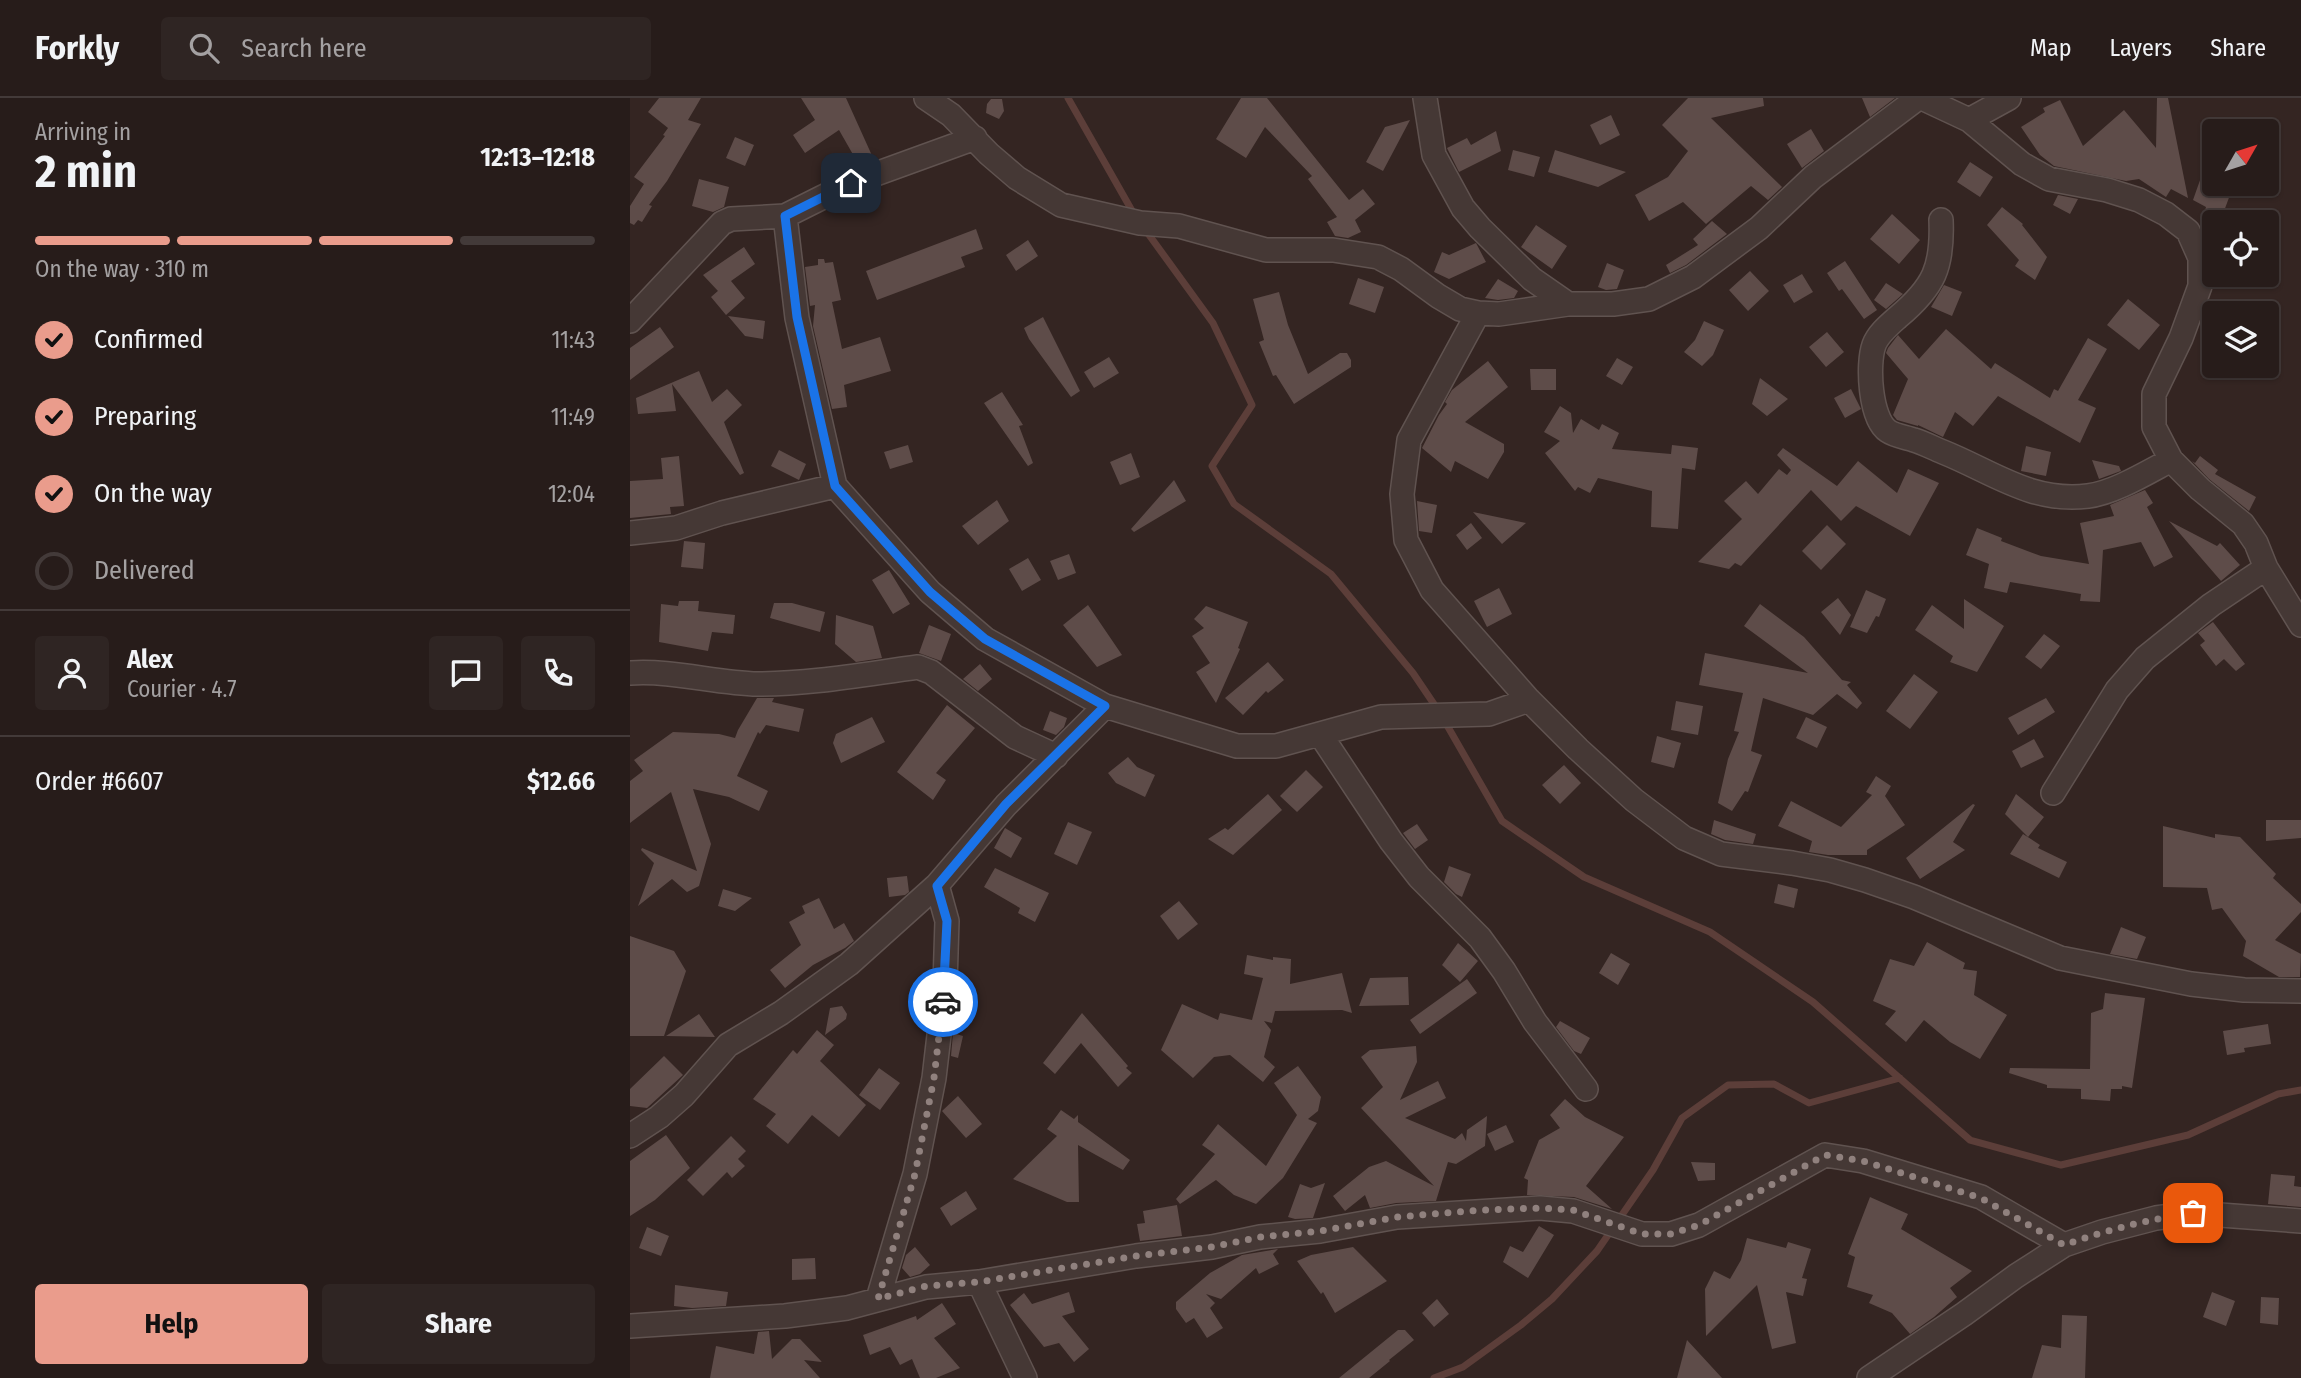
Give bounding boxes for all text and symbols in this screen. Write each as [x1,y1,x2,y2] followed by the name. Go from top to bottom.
[161,17,651,80] search box
[35,28,119,68] text: Forkly
[185,29,223,67] icon: search
[241,33,367,64] text: Search here
[2030,34,2072,62] text: Map
[2110,34,2172,62] text: Layers
[2210,34,2266,62] text: Share
[35,118,131,146] text: Arriving in
[2202,119,2278,196] north arrow
[2202,119,2279,378] map controls
[480,142,595,173] text: 12:13–12:18
[35,144,137,199] text: 2 min
[821,153,881,213] pin
[832,164,870,202] icon: home
[2202,210,2279,287] button: locate
[35,255,209,283] text: On the way · 310 m
[2202,301,2279,378] button: layers
[35,321,73,359] icon: check
[94,324,204,355] text: Confirmed
[551,326,595,354] text: 11:43
[35,398,73,436] icon: check
[94,401,196,432] text: Preparing
[551,403,595,431] text: 11:49
[35,475,73,513] icon: check
[94,478,212,509] text: On the way
[548,480,595,508] text: 12:04
[94,555,195,586] text: Delivered
[35,636,109,710] button: person
[429,636,503,710] button: chat
[521,636,595,710] button: phone
[127,644,173,675] text: Alex
[127,675,237,703] text: Courier · 4.7
[35,766,163,797] text: Order #6607
[527,766,595,797] text: $12.66
[908,967,978,1037] courier
[924,983,962,1021] icon: car
[2163,1183,2223,1243] pin
[2174,1194,2212,1232] icon: bag
[35,1284,308,1364] button: Help
[322,1284,595,1364] button: Share

